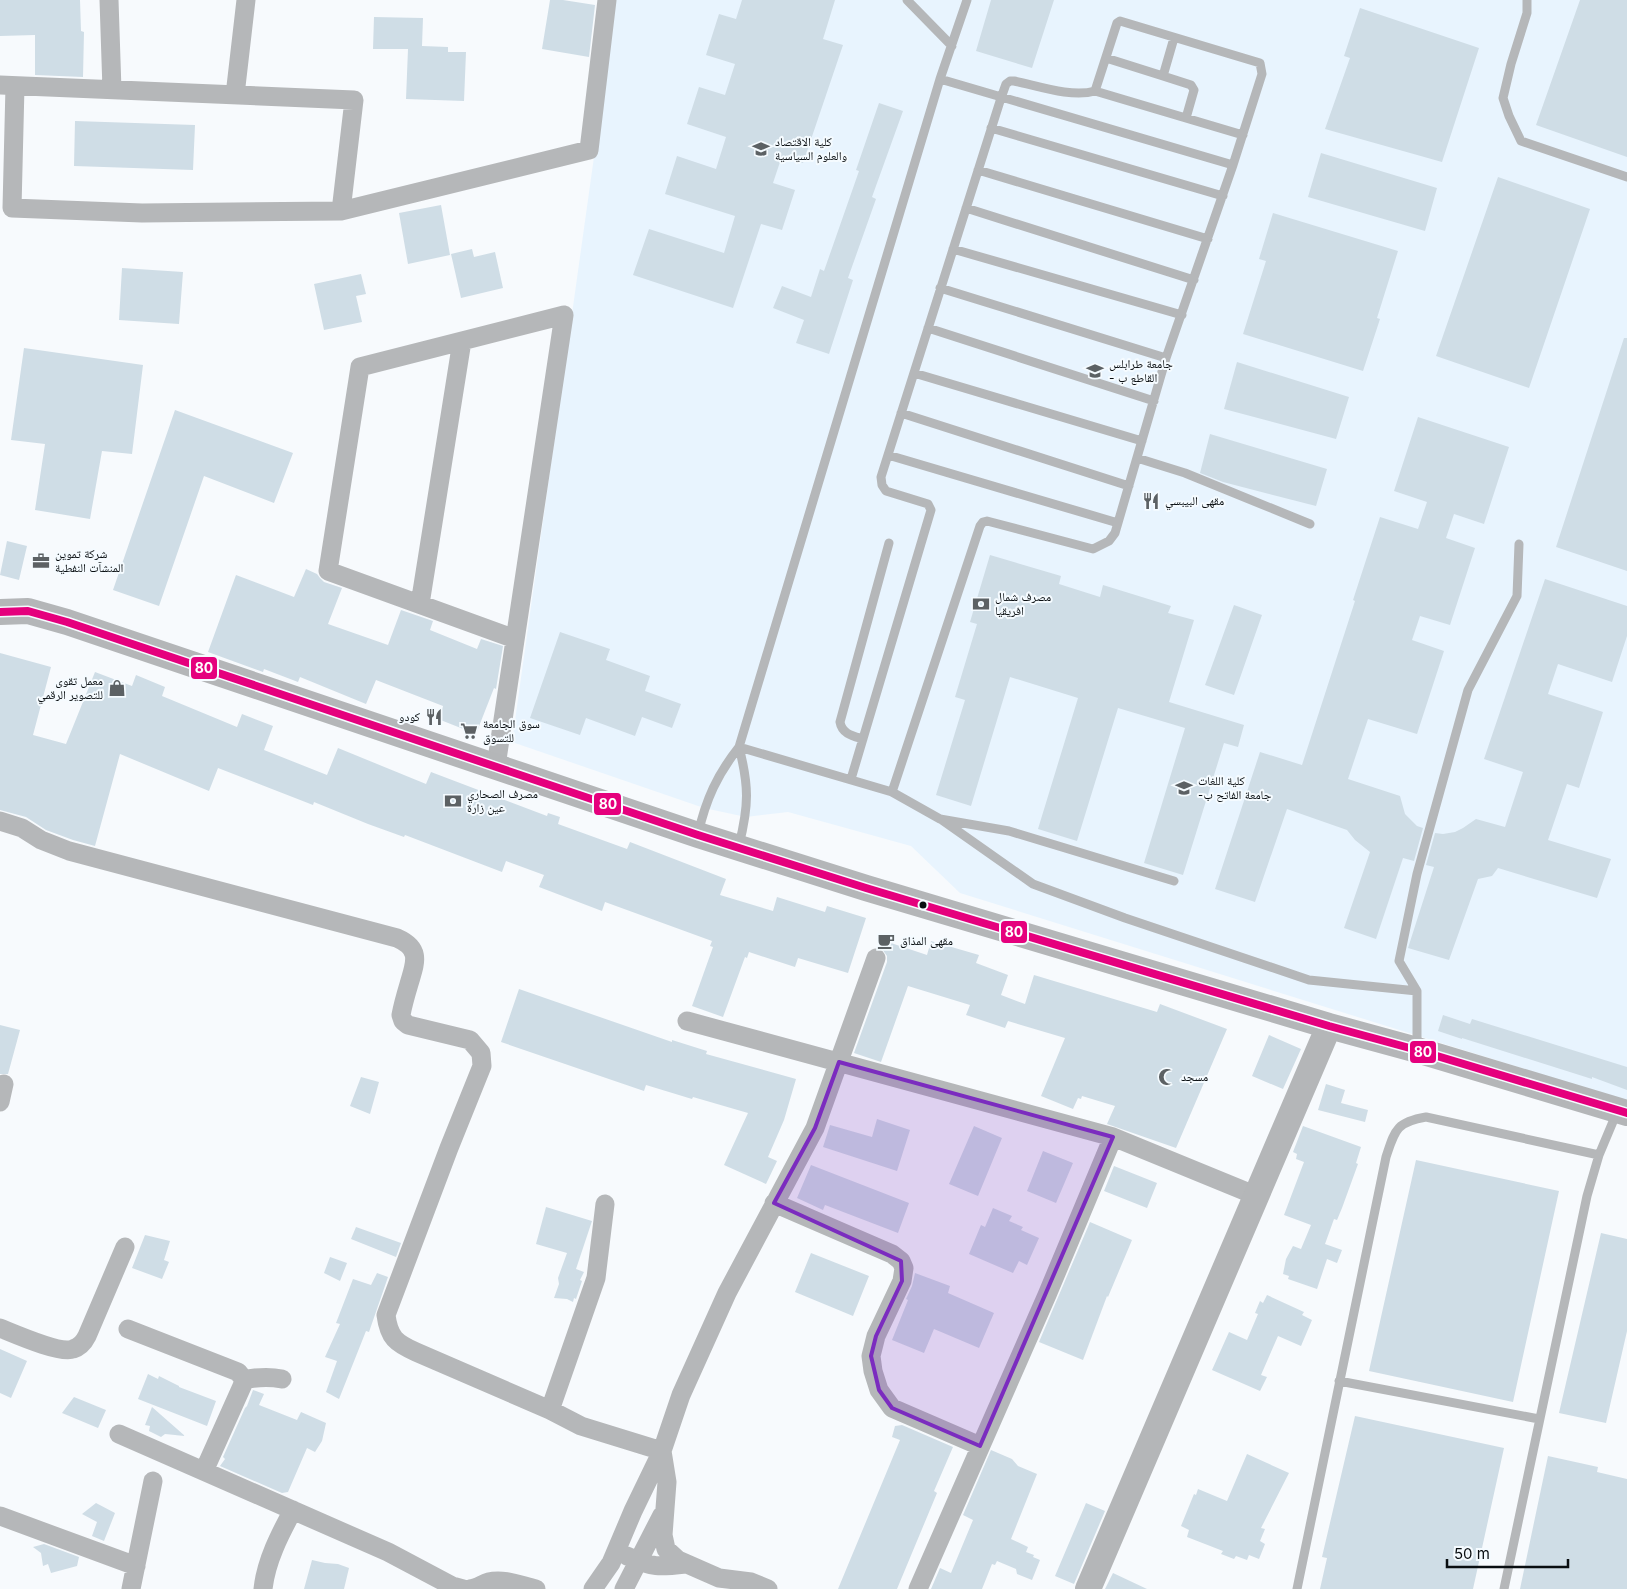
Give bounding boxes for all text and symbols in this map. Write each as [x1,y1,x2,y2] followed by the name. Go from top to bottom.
[775,134,847,164] place label: كلية الاقتصاد والعلوم السياسية
[751,139,771,159] school or university icon: كلية الاقتصاد والعلوم السياسية
[1109,356,1173,385] place label: جامعة طرابلس - القاطع ب
[1085,361,1105,381] school or university icon: جامعة طرابلس - القاطع ب
[1141,491,1161,511] restaurant icon: مقهى البيبسي
[1165,493,1224,511] place label: مقهى البيبسي
[55,546,123,575] place label: شركة تموين المنشآت النفطية
[31,551,51,571] office icon: شركة تموين المنشآت النفطية
[995,589,1051,618] place label: مصرف شمال افريقيا
[971,594,991,614] bank icon: مصرف شمال افريقيا
[190,656,218,680] line badge: 80
[195,659,213,676] text: 80
[37,673,103,705] place label: معمل تقوى للتصوير الرقمي
[107,678,127,698] shop icon: معمل تقوى للتصوير الرقمي
[424,707,444,727] restaurant icon: كودو
[399,709,420,724] place label: كودو
[483,716,540,745] place label: سوق الجامعة للتسوق
[459,721,479,741] supermarket icon: سوق الجامعة للتسوق
[1198,773,1272,802] place label: كلية اللغات -جامعة الفاتح ب
[1174,778,1194,798] school or university icon: كلية اللغات -جامعة الفاتح ب
[467,786,538,815] place label: مصرف الصحاري عين زارة
[443,791,463,811] bank icon: مصرف الصحاري عين زارة
[593,792,622,816] line badge: 80
[599,795,617,812] text: 80
[918,900,928,910] unlabelled marker
[1000,920,1028,944] line badge: 80
[1005,923,1023,940] text: 80
[876,931,896,951] cafe icon: مقهى المذاق
[900,933,953,948] place label: مقهى المذاق
[1409,1040,1437,1064] line badge: 80
[1414,1043,1432,1060] text: 80
[1157,1067,1177,1087] mosque icon: مسجد
[1181,1069,1208,1084] place label: مسجد
[1447,1536,1568,1568] scale bar
[1454,1544,1490,1563] text: 50 m

